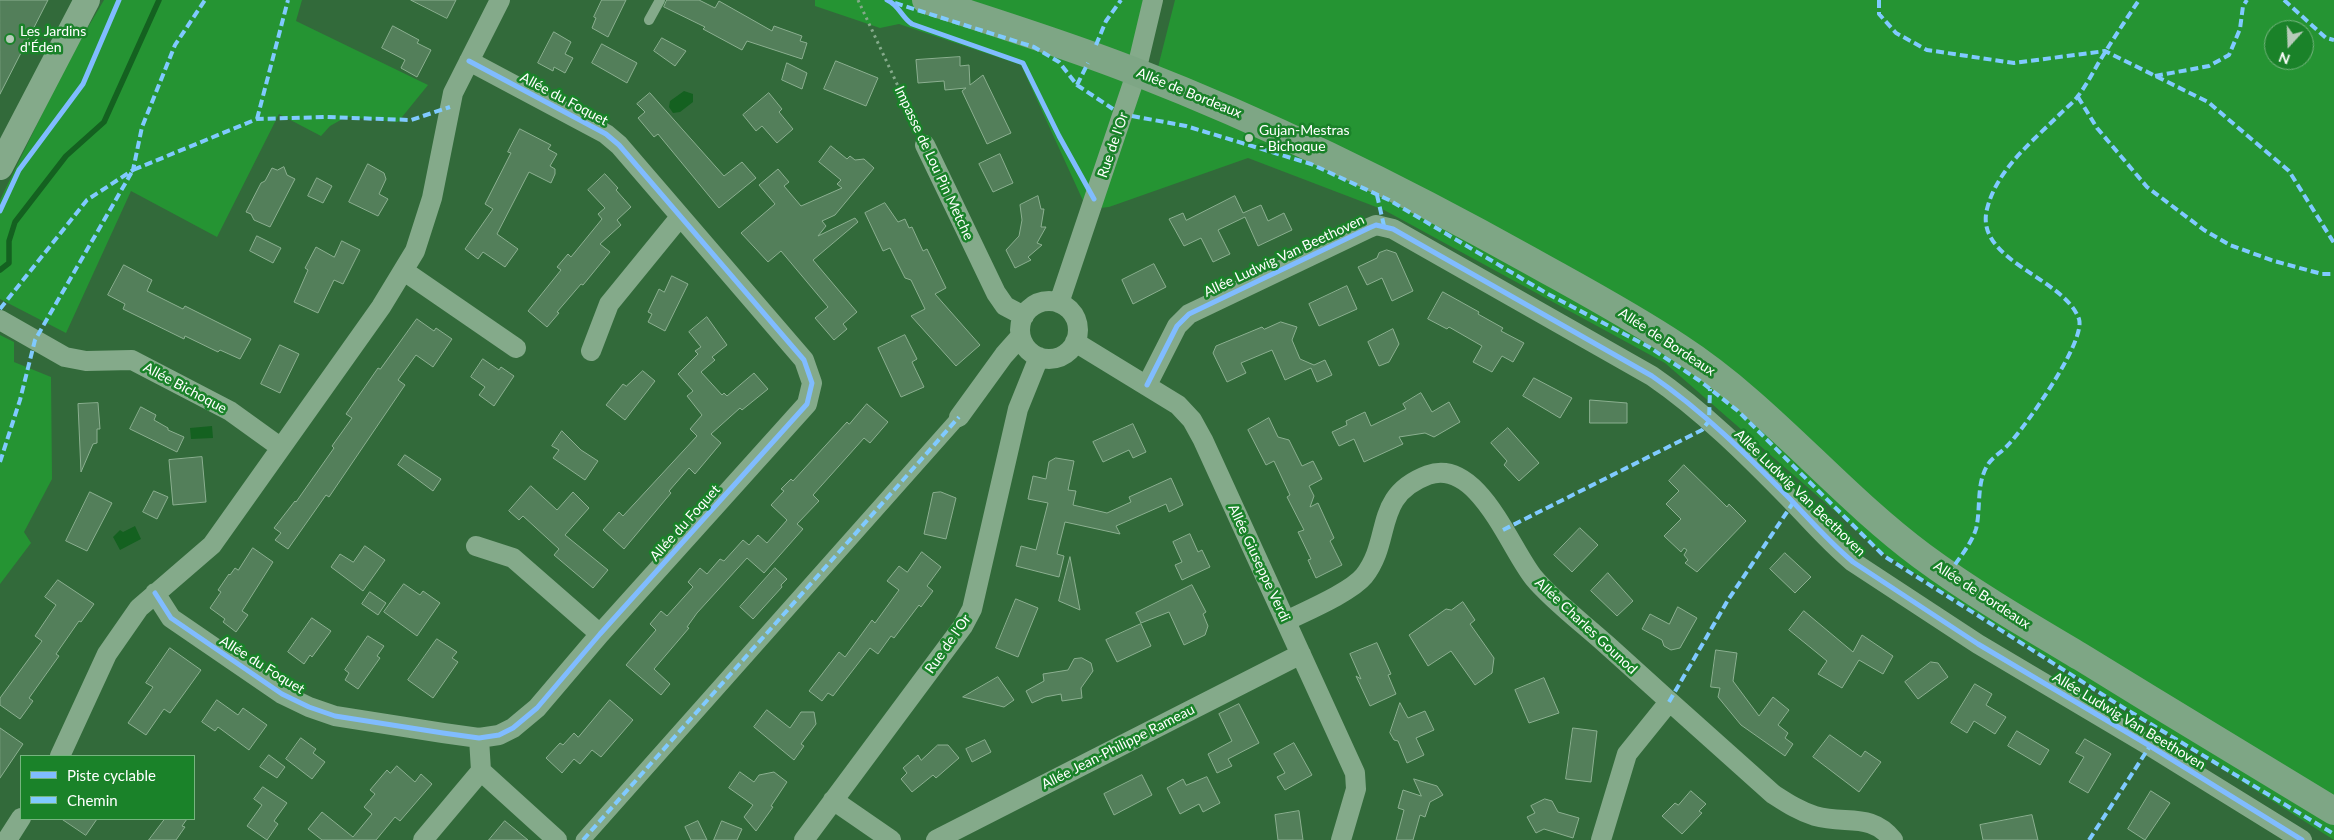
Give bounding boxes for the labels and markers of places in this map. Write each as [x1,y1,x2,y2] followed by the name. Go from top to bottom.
[20,23,86,56] place label: Les Jardins d'Éden
[4,33,16,45] marker: Les Jardins d'Éden
[1259,122,1350,154] place label: Gujan-Mestras - Bichoque
[1243,132,1255,144] marker: Gujan-Mestras - Bichoque

